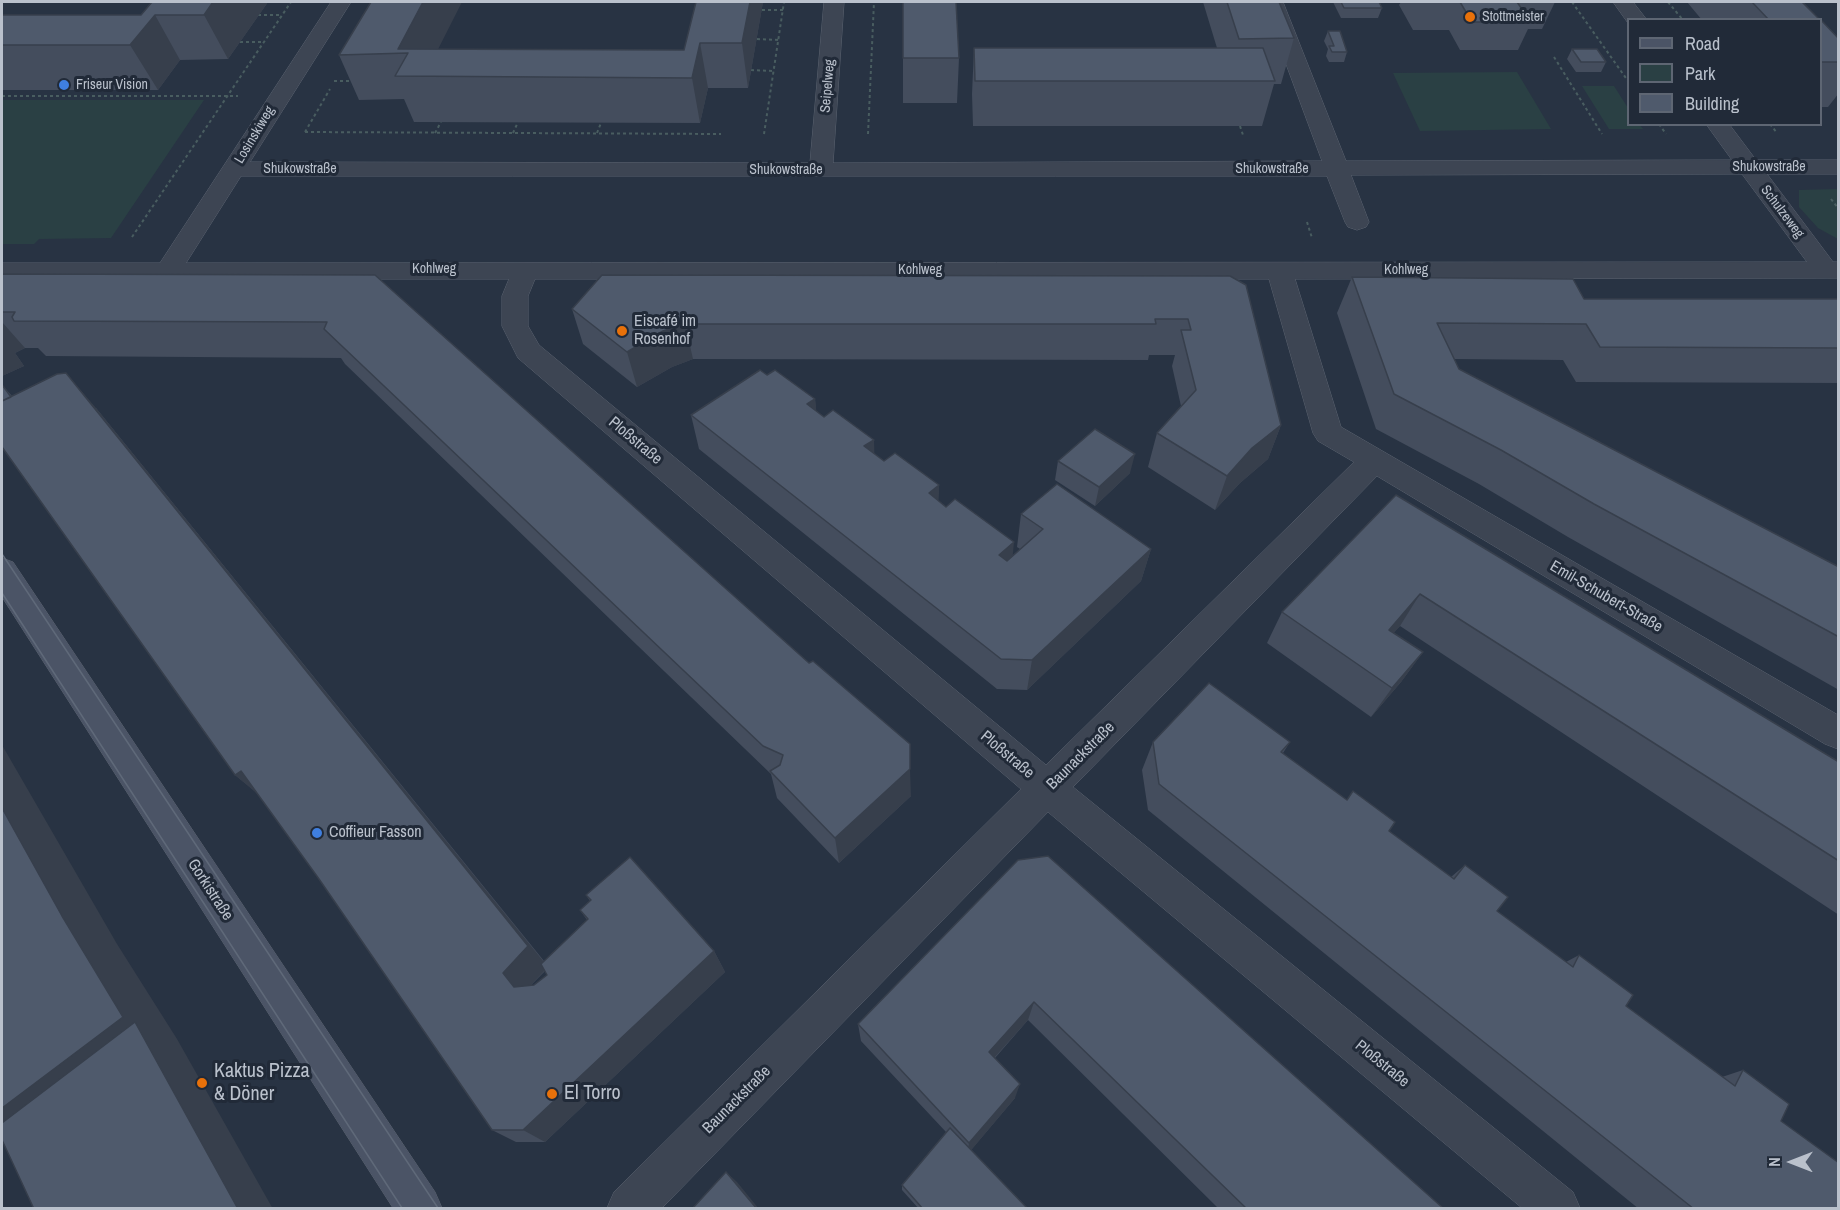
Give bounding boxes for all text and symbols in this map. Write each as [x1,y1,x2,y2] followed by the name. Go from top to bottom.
[1482,9,1544,25] place label: Stottmeister
[1463,10,1477,24] marker: Stottmeister
[1627,18,1822,126] legend
[1685,31,1720,56] text: Road
[817,59,839,113] street label: Seipelweg
[1685,61,1715,86] text: Park
[76,77,148,93] place label: Friseur Vision
[57,78,71,92] marker: Friseur Vision
[1685,91,1739,116] text: Building
[231,103,279,167] street label: Losinskiweg
[1732,159,1806,175] street label: Shukowstraße
[263,161,337,177] street label: Shukowstraße
[1235,161,1309,177] street label: Shukowstraße
[749,162,823,178] street label: Shukowstraße
[1757,182,1807,242] street label: Schulzeweg
[412,261,456,277] street label: Kohlweg
[898,262,942,278] street label: Kohlweg
[1384,262,1428,278] street label: Kohlweg
[634,312,696,350] place label: Eiscafé im Rosenhof
[615,324,629,338] marker: Eiscafé im Rosenhof
[604,413,666,469] street label: Ploßstraße
[1546,557,1666,637] street label: Emil-Schubert-Straße
[1043,718,1119,794] street label: Baunackstraße
[976,727,1038,783] street label: Ploßstraße
[329,823,421,843] place label: Coffieur Fasson
[310,826,324,840] marker: Coffieur Fasson
[183,856,237,924] street label: Gorkistraße
[1351,1036,1413,1092] street label: Ploßstraße
[214,1060,310,1107] place label: Kaktus Pizza & Döner
[699,1062,775,1138] street label: Baunackstraße
[195,1076,209,1090] marker: Kaktus Pizza & Döner
[564,1082,620,1106] place label: El Torro
[545,1087,559,1101] marker: El Torro
[1762,1132,1822,1192] north arrow
[1763,1157,1785,1167] text: N

